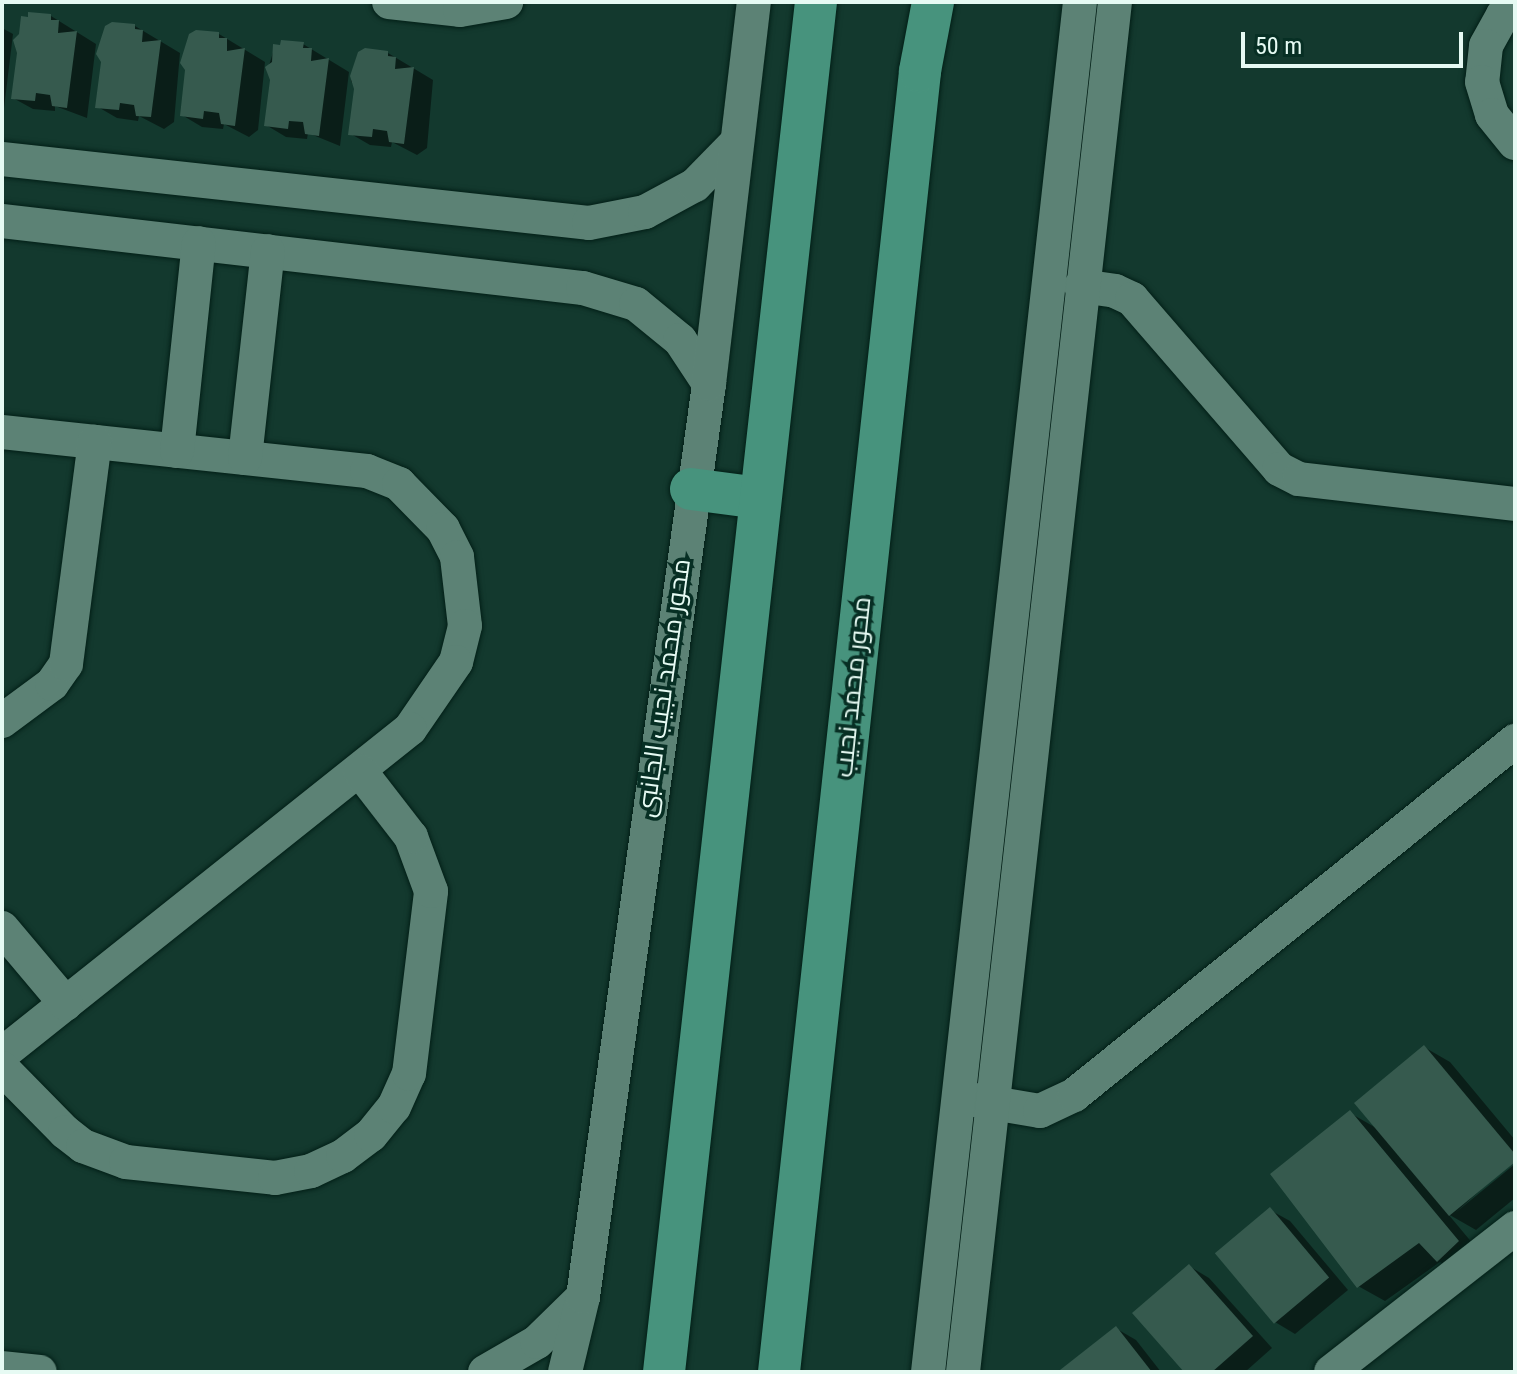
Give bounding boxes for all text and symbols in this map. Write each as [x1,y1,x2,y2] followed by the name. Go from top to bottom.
[1245,16,1467,66] scale bar
[1255,32,1302,60] text: 50 m
[630,557,698,819] street label: محور محمد نجيب الجانبى
[828,595,878,779] street label: محور محمد نجيب

